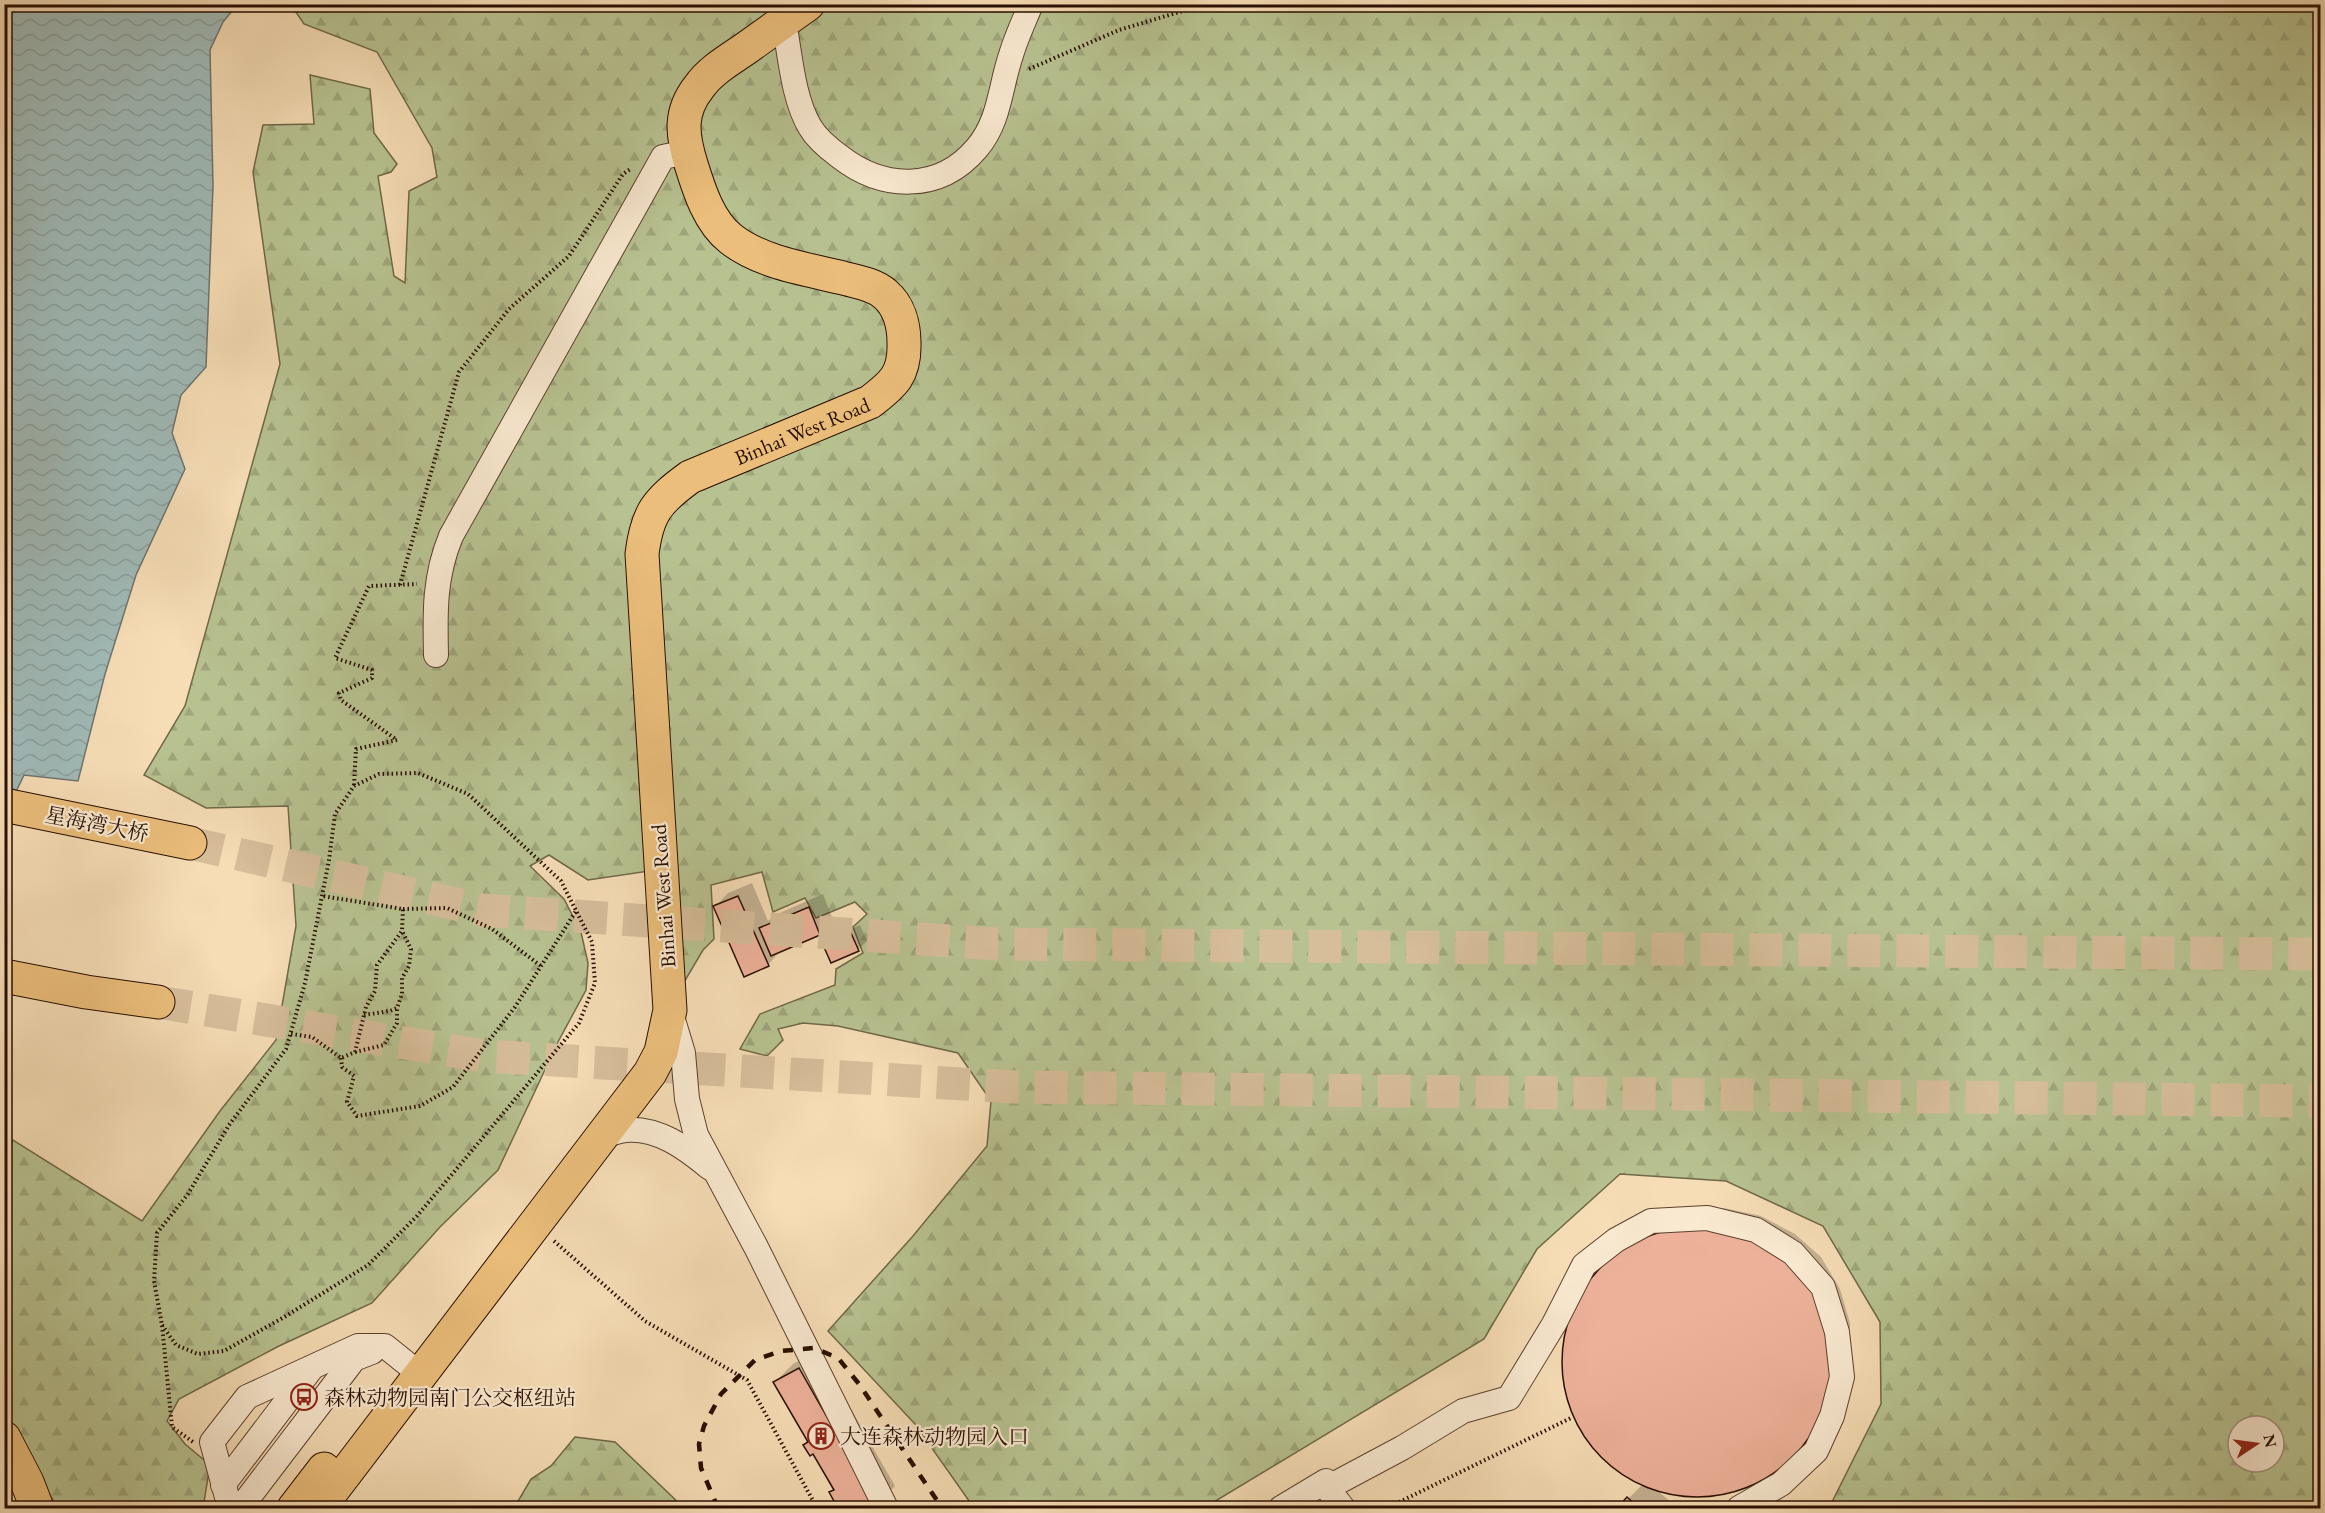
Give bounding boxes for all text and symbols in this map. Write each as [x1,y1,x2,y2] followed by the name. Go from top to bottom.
[730,390,874,471] street label: Binhai West Road
[43,801,151,847] street label: 星海湾大桥
[644,823,681,969] street label: Binhai West Road
[289,1382,319,1412] bus stop icon: 森林动物园南门公交枢纽站
[324,1384,576,1411] place label: 森林动物园南门公交枢纽站
[2226,1414,2286,1474] north arrow
[806,1421,836,1451] building icon: 大连森林动物园入口
[840,1423,1029,1450] place label: 大连森林动物园入口
[2258,1432,2282,1449] text: N

